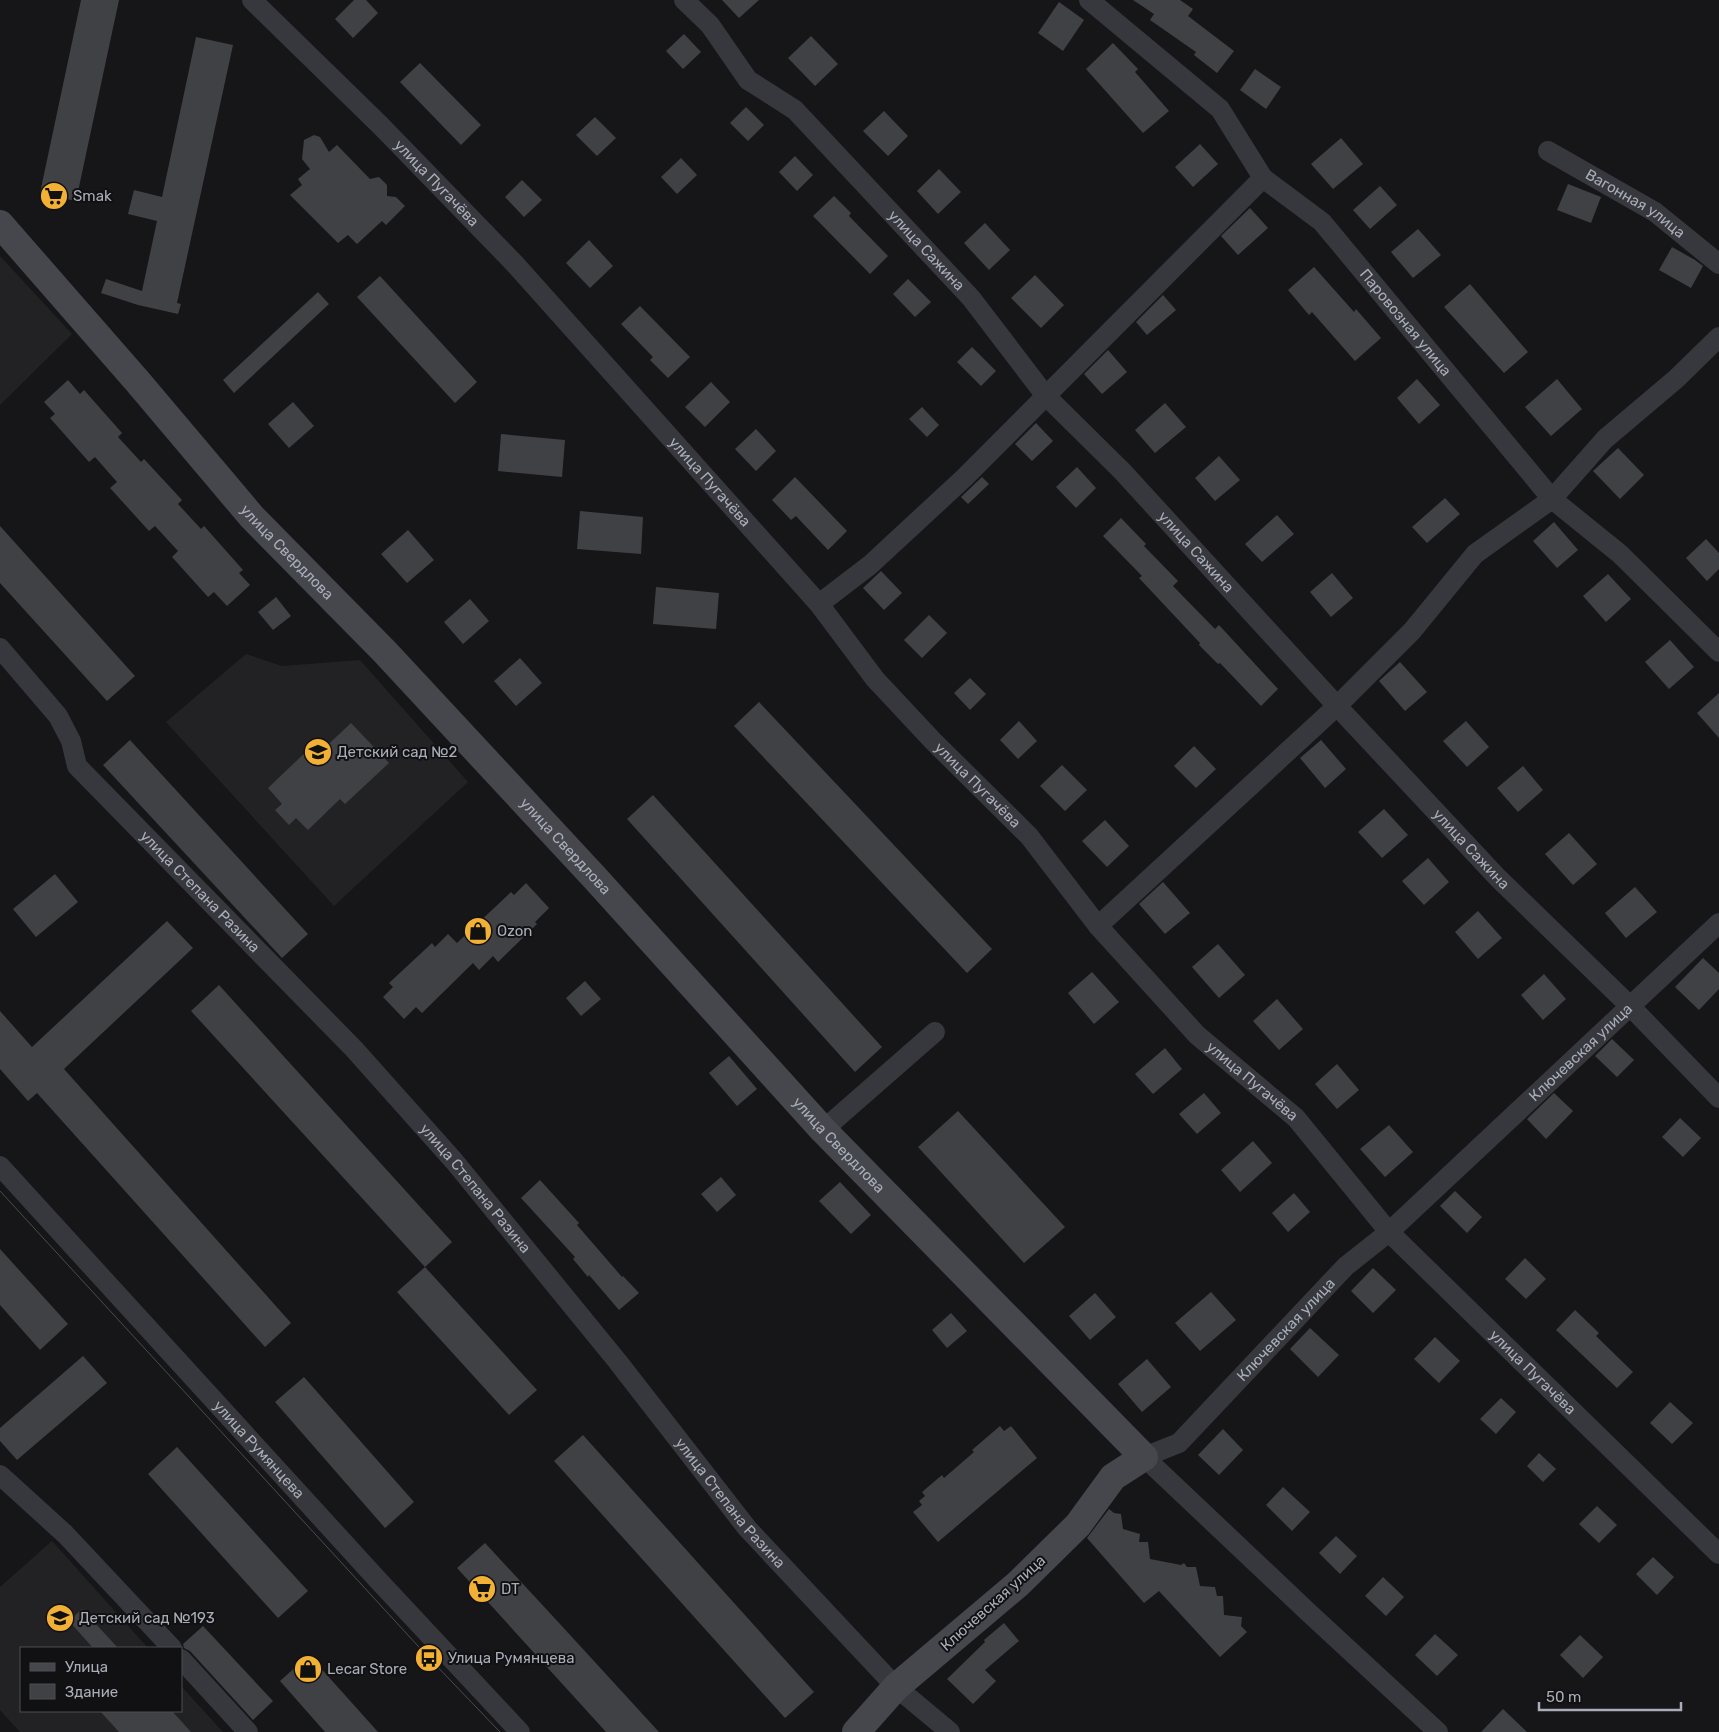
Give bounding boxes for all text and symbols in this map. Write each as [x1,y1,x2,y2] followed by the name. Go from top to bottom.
[390,136,483,230] street label: улица Пугачёва
[1582,165,1689,242] street label: Вагонная улица
[39,181,69,211] supermarket icon: Smak
[73,187,112,205] place label: Smak
[884,206,968,294] street label: улица Сажина
[1356,265,1455,380] street label: Паровозная улица
[665,433,755,530] street label: улица Пугачёва
[237,501,337,603] street label: улица Свердлова
[1154,508,1238,596] street label: улица Сажина
[303,737,333,767] school or university icon: Детский сад №2
[931,739,1024,832] street label: улица Пугачёва
[337,743,458,761] place label: Детский сад №2
[516,794,615,898] street label: улица Свердлова
[1429,805,1513,893] street label: улица Сажина
[136,827,264,956] street label: улица Степана Разина
[463,916,493,946] shop icon: Ozon
[497,922,532,940] place label: Ozon
[1525,1000,1636,1105] street label: Ключевская улица
[1203,1038,1302,1125] street label: улица Пугачёва
[789,1093,889,1197] street label: улица Свердлова
[416,1120,534,1257] street label: улица Степана Разина
[1233,1274,1339,1385] street label: Ключевская улица
[1486,1326,1580,1418] street label: улица Пугачёва
[210,1397,308,1502] street label: улица Румянцева
[671,1434,789,1572] street label: улица Степана Разина
[937,1551,1049,1655] street label: Ключевская улица
[467,1574,497,1604] supermarket icon: DT
[501,1580,520,1598] place label: DT
[45,1603,75,1633] school or university icon: Детский сад №193
[79,1609,215,1627] place label: Детский сад №193
[414,1643,444,1673] bus stop icon: Улица Румянцева
[20,1647,182,1712] legend
[448,1649,574,1667] place label: Улица Румянцева
[293,1654,323,1684] shop icon: Lecar Store
[65,1658,108,1676] text: Улица
[327,1660,407,1678] place label: Lecar Store
[1539,1680,1682,1712] scale bar
[65,1683,118,1701] text: Здание
[1546,1688,1581,1706] text: 50 m

